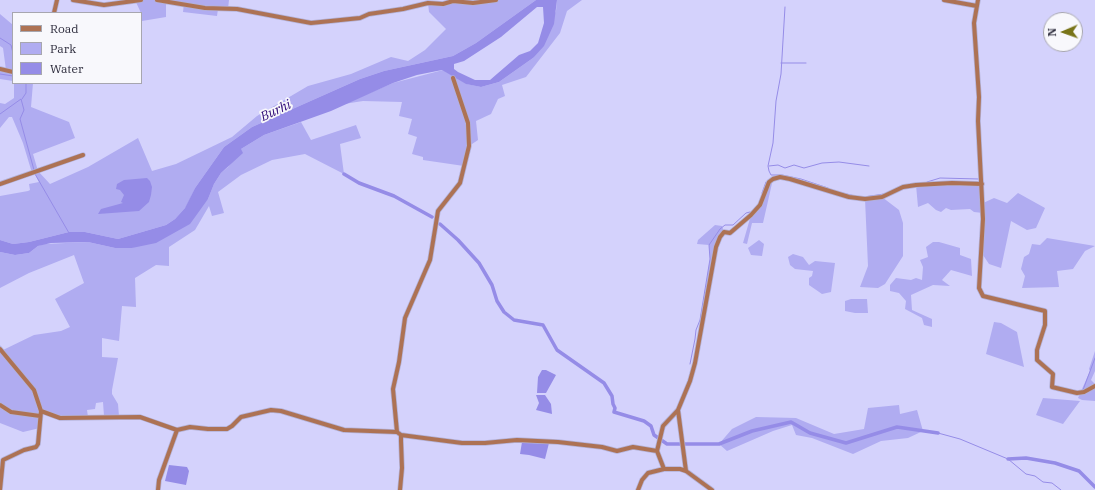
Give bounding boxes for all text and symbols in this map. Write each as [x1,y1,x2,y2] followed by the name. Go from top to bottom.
[12,12,142,84] legend
[1043,12,1083,52] north arrow
[50,21,79,36] text: Road
[1045,28,1059,37] text: N
[50,41,76,56] text: Park
[50,61,83,76] text: Water
[258,97,294,125] water label: Burhi

